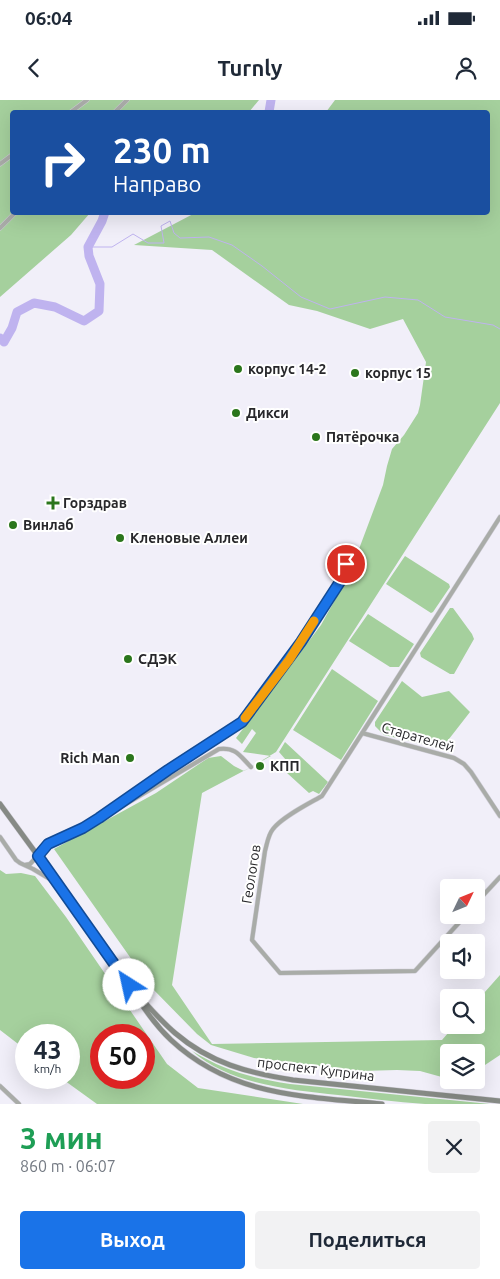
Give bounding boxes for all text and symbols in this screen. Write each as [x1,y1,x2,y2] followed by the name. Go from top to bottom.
[25,7,73,29] text: 06:04
[20,54,48,82] icon: back
[452,54,480,82] icon: person
[218,55,282,80] text: Turnly
[30,130,95,195] icon: right
[113,130,211,170] text: 230 m
[113,171,201,196] text: Направо
[248,361,327,377] place label: корпус 14-2
[232,363,244,375] marker: корпус 14-2
[365,365,431,381] place label: корпус 15
[349,367,361,379] marker: корпус 15
[246,405,289,421] place label: Дикси
[230,407,242,419] marker: Дикси
[326,429,399,445] place label: Пятёрочка
[310,431,322,443] marker: Пятёрочка
[63,495,127,511] place label: Горздрав
[47,497,59,509] marker: Горздрав
[23,517,74,533] place label: Винлаб
[7,519,19,531] marker: Винлаб
[130,530,248,546] place label: Кленовые Аллеи
[114,532,126,544] marker: Кленовые Аллеи
[325,543,367,585] pin
[332,550,360,578] icon: arrive
[138,651,178,667] place label: СДЭК
[122,653,134,665] marker: СДЭК
[380,719,456,755] street label: Старателей
[60,750,120,766] place label: Rich Man
[124,752,136,764] marker: Rich Man
[270,758,299,774] place label: КПП
[254,760,266,772] marker: КПП
[238,843,264,905] street label: Геологов
[440,879,485,924] north arrow
[440,879,485,1089] map controls
[440,934,485,979] button: sound
[102,958,154,1010] position arrow
[440,989,485,1034] button: search
[90,1024,155,1089] speed limit sign: 50
[33,1036,62,1064] text: 43
[440,1044,485,1089] button: layers
[256,1054,376,1084] street label: проспект Куприна
[34,1062,61,1075] text: km/h
[20,1121,103,1155] text: 3 мин
[428,1121,480,1173] button: close
[20,1157,116,1175] text: 860 m · 06:07
[20,1211,245,1269] button: Выход
[255,1211,480,1269] button: Поделиться

